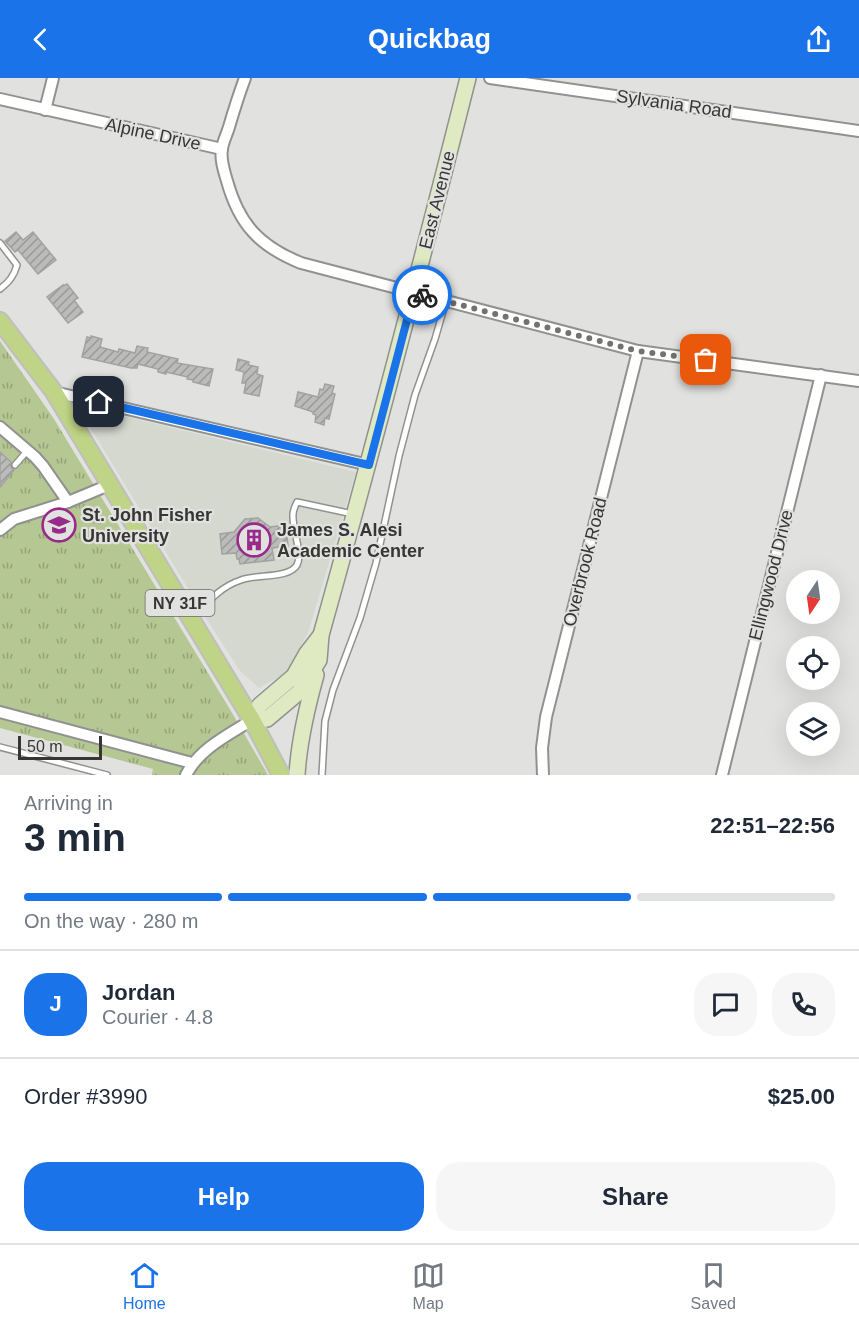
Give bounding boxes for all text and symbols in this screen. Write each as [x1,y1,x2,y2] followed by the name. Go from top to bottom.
[24,23,57,56] icon: back
[802,23,835,56] icon: share
[368,24,491,54] text: Quickbag
[615,86,733,122] street label: Sylvania Road
[103,114,203,154] street label: Alpine Drive
[415,149,459,251] street label: East Avenue
[392,265,452,325] courier
[406,279,439,312] icon: bike
[680,334,731,385] pin
[689,343,722,376] icon: bag
[73,376,124,427] pin
[82,385,115,418] icon: home
[559,496,611,628] street label: Overbrook Road
[82,505,212,546] place label: St. John Fisher University
[41,507,77,543] school or university icon: St. John Fisher University
[745,508,797,642] street label: Ellingwood Drive
[277,520,424,561] place label: James S. Alesi Academic Center
[236,522,272,558] building icon: James S. Alesi Academic Center
[786,570,840,624] north arrow
[786,570,840,756] map controls
[146,590,214,616] road number: NY 31F
[786,636,840,690] button: locate
[786,702,840,756] button: layers
[18,733,102,760] scale bar
[27,738,63,755] text: 50 m
[24,792,113,814] text: Arriving in
[710,813,835,838] text: 22:51–22:56
[24,816,126,859] text: 3 min
[24,910,199,932] text: On the way · 280 m
[694,973,757,1036] button: chat
[772,973,835,1036] button: phone
[102,980,175,1005] text: Jordan
[49,991,62,1016] text: J
[102,1006,213,1028] text: Courier · 4.8
[24,1084,148,1109] text: Order #3990
[768,1084,835,1109] text: $25.00
[24,1162,424,1231] button: Help
[436,1162,835,1231] button: Share
[123,1259,166,1313] tab: Home
[412,1259,445,1313] tab: Map
[691,1259,736,1313] tab: Saved

